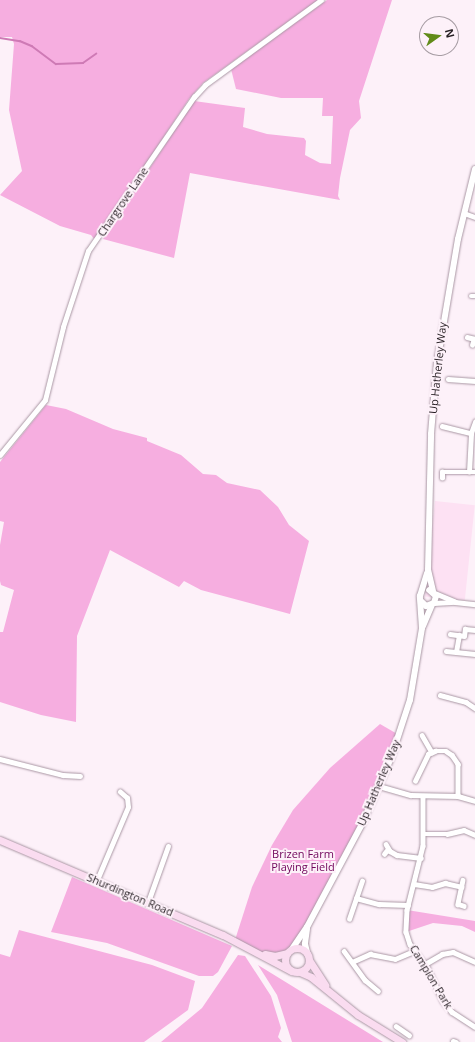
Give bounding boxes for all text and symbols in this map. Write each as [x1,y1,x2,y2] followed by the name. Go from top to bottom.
[419,16,459,56] north arrow
[442,27,459,39] text: N
[95,165,151,239] street label: Chargrove Lane
[427,321,449,415] street label: Up Hatherley Way
[355,738,403,828] street label: Up Hatherley Way
[271,848,335,874] park label: Brizen Farm Playing Field
[85,871,175,919] street label: Shurdington Road
[407,943,455,1011] street label: Campion Park

